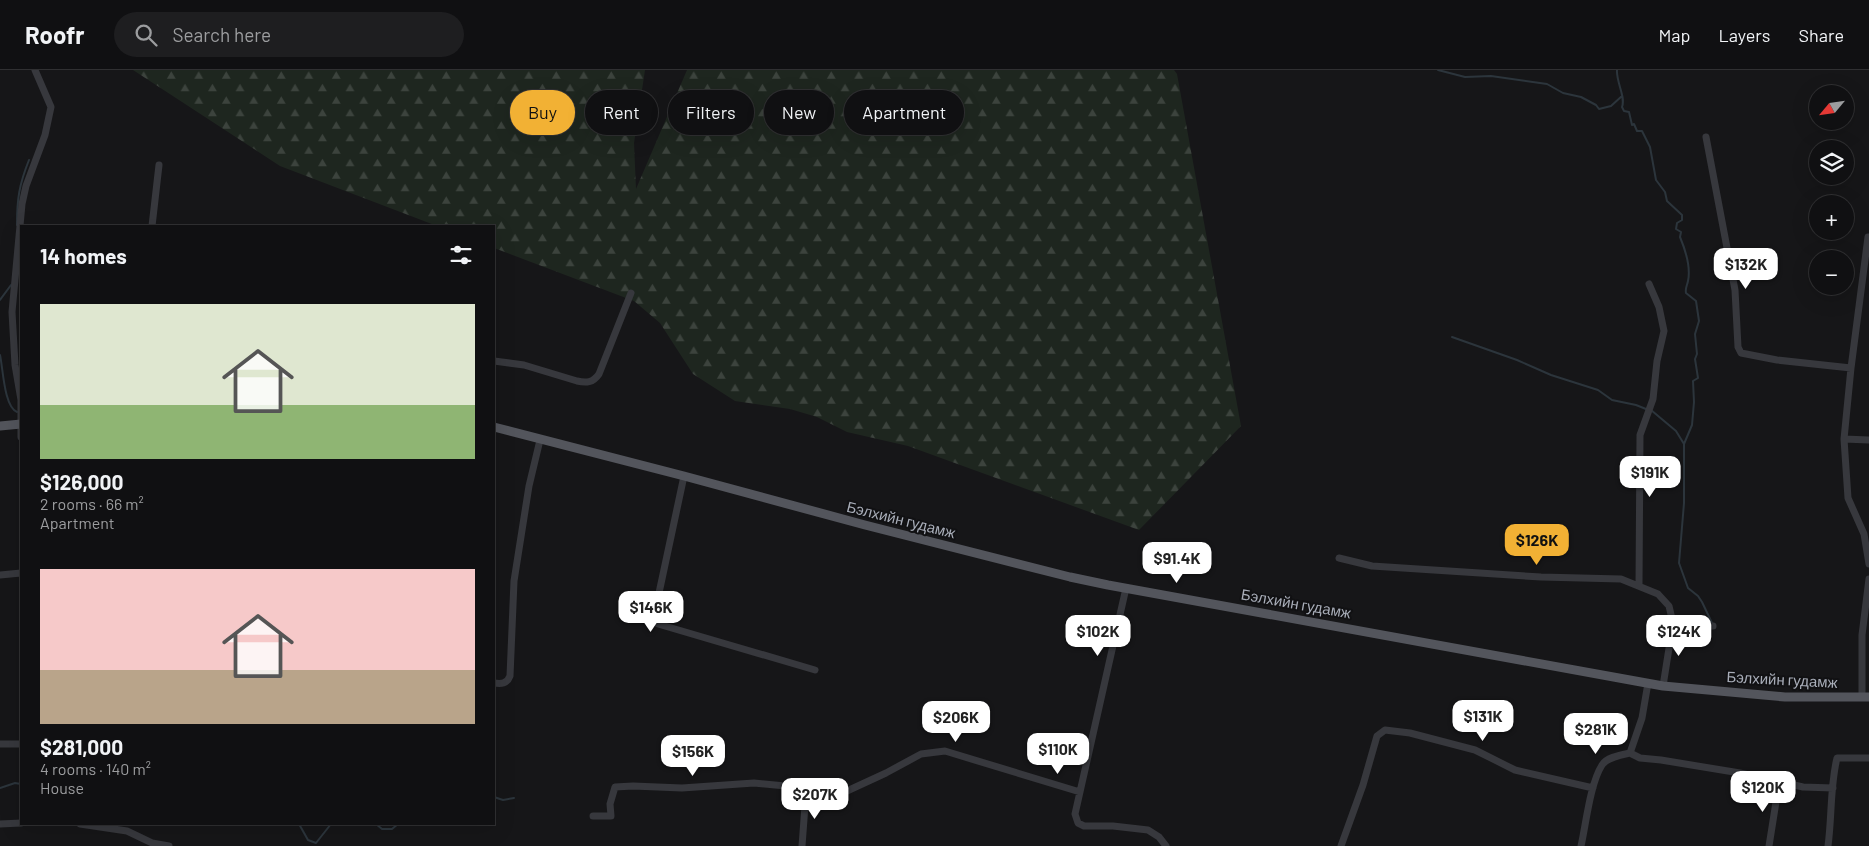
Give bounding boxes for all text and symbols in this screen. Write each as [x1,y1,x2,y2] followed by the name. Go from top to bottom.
[114,12,464,57] search box
[25,20,84,49] text: Roofr
[132,21,160,49] icon: search
[172,23,271,46] text: Search here
[1658,24,1690,46] text: Map
[1718,24,1771,46] text: Layers
[1799,24,1844,46] text: Share
[1809,85,1854,130] north arrow
[1809,85,1854,295] map controls
[510,90,575,135] chip: Buy
[585,90,658,135] chip: Rent
[668,90,754,135] chip: Filters
[764,90,834,135] chip: New
[844,90,964,135] chip: Apartment
[1809,140,1854,185] button: layers
[1809,195,1854,240] button: +
[447,241,475,269] icon: filters
[40,243,127,268] text: 14 homes
[1711,248,1781,290] pin: $132K
[1809,250,1854,295] button: −
[1725,254,1767,273] text: $132K
[213,336,303,426] icon: home
[1615,456,1685,498] pin: $191K
[1631,462,1669,481] text: $191K
[40,469,123,494] text: $126,000
[40,494,144,513] text: 2 rooms · 66 m²
[845,497,957,541] street label: Бэлхийн гудамж
[40,513,115,532] text: Apartment
[1502,524,1572,566] pin: $126K
[1516,530,1558,549] text: $126K
[1136,542,1218,584] pin: $91.4K
[1153,548,1201,567] text: $91.4K
[1240,584,1353,622] street label: Бэлхийн гудамж
[616,590,686,633] pin: $146K
[629,597,673,616] text: $146K
[213,601,303,691] icon: home
[1063,614,1133,657] pin: $102K
[1644,614,1714,657] pin: $124K
[1077,621,1119,640] text: $102K
[1657,621,1701,640] text: $124K
[1726,667,1838,691] street label: Бэлхийн гудамж
[921,700,991,743] pin: $206K
[1448,700,1518,742] pin: $131K
[1463,706,1503,725] text: $131K
[933,707,979,726] text: $206K
[1561,712,1631,755] pin: $281K
[1575,719,1617,738] text: $281K
[1023,732,1093,775] pin: $110K
[40,734,123,759] text: $281,000
[658,734,728,777] pin: $156K
[1038,739,1078,758] text: $110K
[672,741,714,760] text: $156K
[40,759,151,778] text: 4 rooms · 140 m²
[1728,770,1798,813] pin: $120K
[1742,777,1784,796] text: $120K
[40,778,84,797] text: House
[780,778,850,820] pin: $207K
[792,784,838,803] text: $207K

